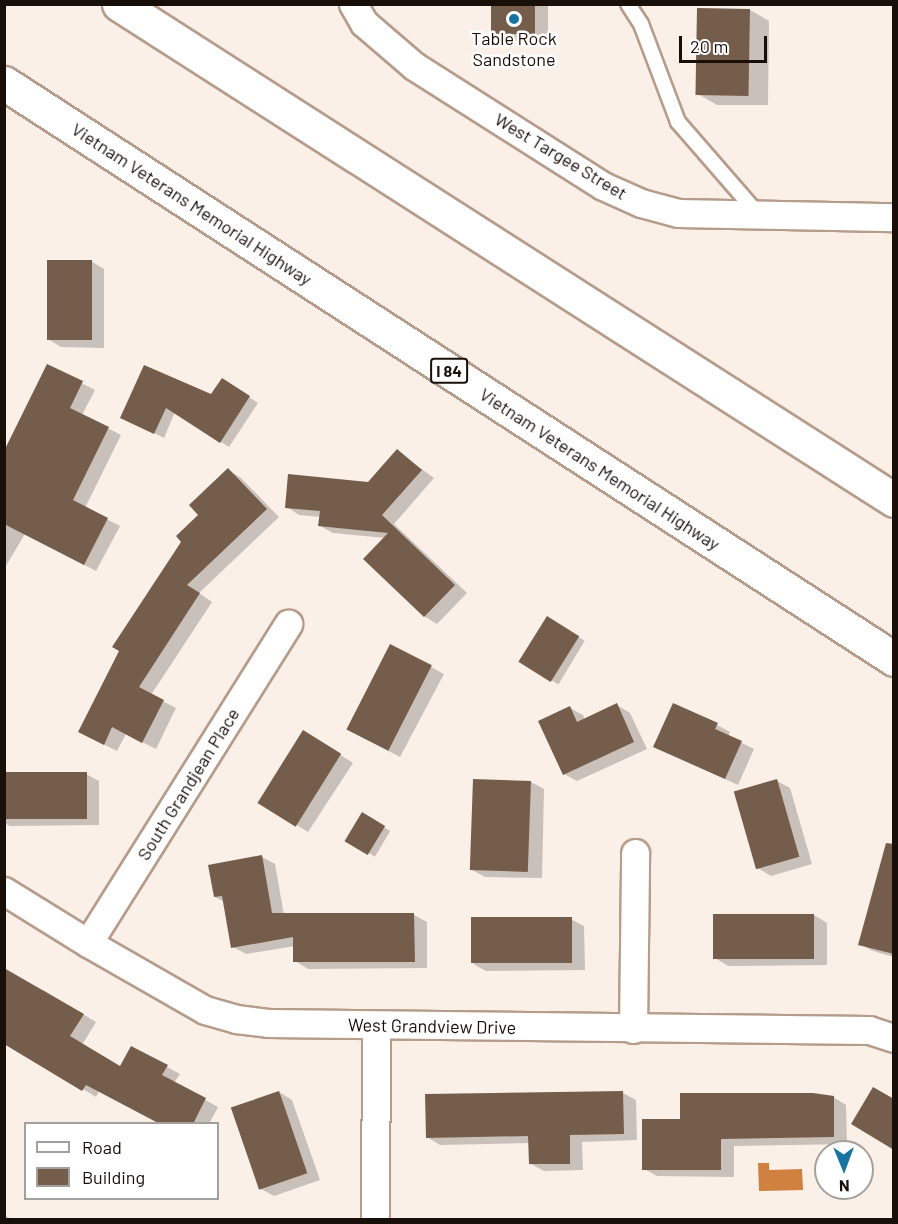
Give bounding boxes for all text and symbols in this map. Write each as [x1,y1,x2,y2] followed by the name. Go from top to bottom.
[507,12,521,26] marker: Table Rock Sandstone
[682,24,770,62] scale bar
[471,28,557,70] place label: Table Rock Sandstone
[690,35,728,57] text: 20 m
[491,108,631,204] street label: West Targee Street
[68,118,316,290] street label: Vietnam Veterans Memorial Highway
[430,358,468,384] road number: I 84
[476,383,724,555] street label: Vietnam Veterans Memorial Highway
[132,704,244,864] street label: South Grandjean Place
[348,1014,516,1038] street label: West Grandview Drive
[24,1122,219,1200] legend
[82,1136,122,1158] text: Road
[814,1140,874,1200] north arrow
[82,1166,145,1188] text: Building
[839,1177,850,1196] text: N

